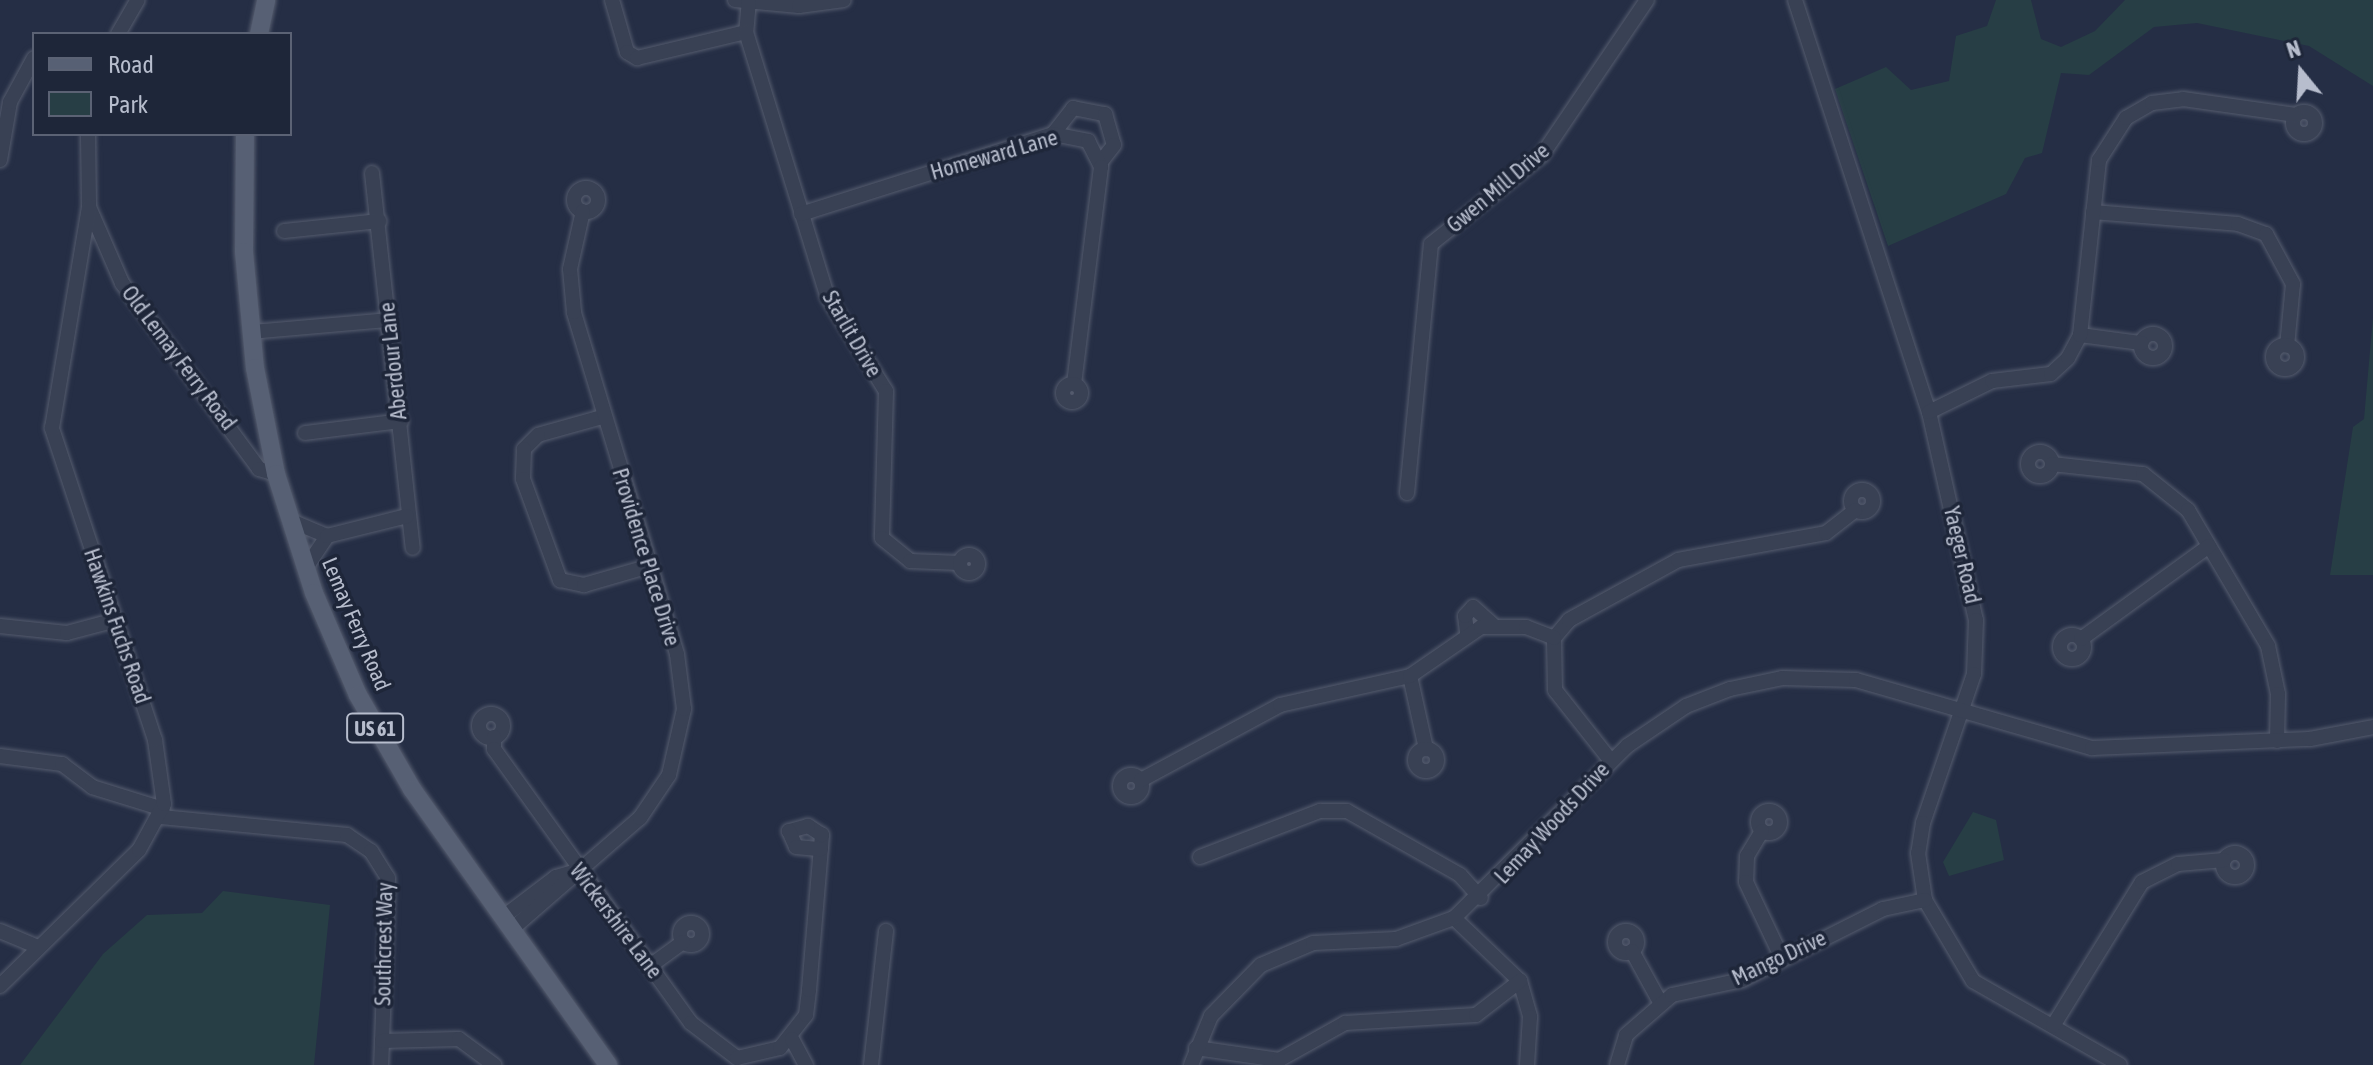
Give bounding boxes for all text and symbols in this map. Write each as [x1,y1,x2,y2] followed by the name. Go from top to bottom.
[32,32,292,136] legend
[2261,32,2341,112] north arrow
[2283,35,2304,64] text: N
[108,51,154,78] text: Road
[108,91,148,118] text: Park
[927,124,1061,186] street label: Homeward Lane
[1441,138,1555,238] street label: Gwen Mill Drive
[116,281,242,435] street label: Old Lemay Ferry Road
[817,286,887,382] street label: Starlit Drive
[374,301,412,421] street label: Aberdour Lane
[606,465,686,649] street label: Providence Place Drive
[1938,504,1986,606] street label: Yaeger Road
[78,545,156,707] street label: Hawkins Fuchs Road
[316,553,396,695] street label: Lemay Ferry Road
[345,712,405,744] road number: US 61
[1489,757,1615,889] street label: Lemay Woods Drive
[564,858,668,984] street label: Wickershire Lane
[370,882,398,1006] street label: Southcrest Way
[1728,925,1830,991] street label: Mango Drive

